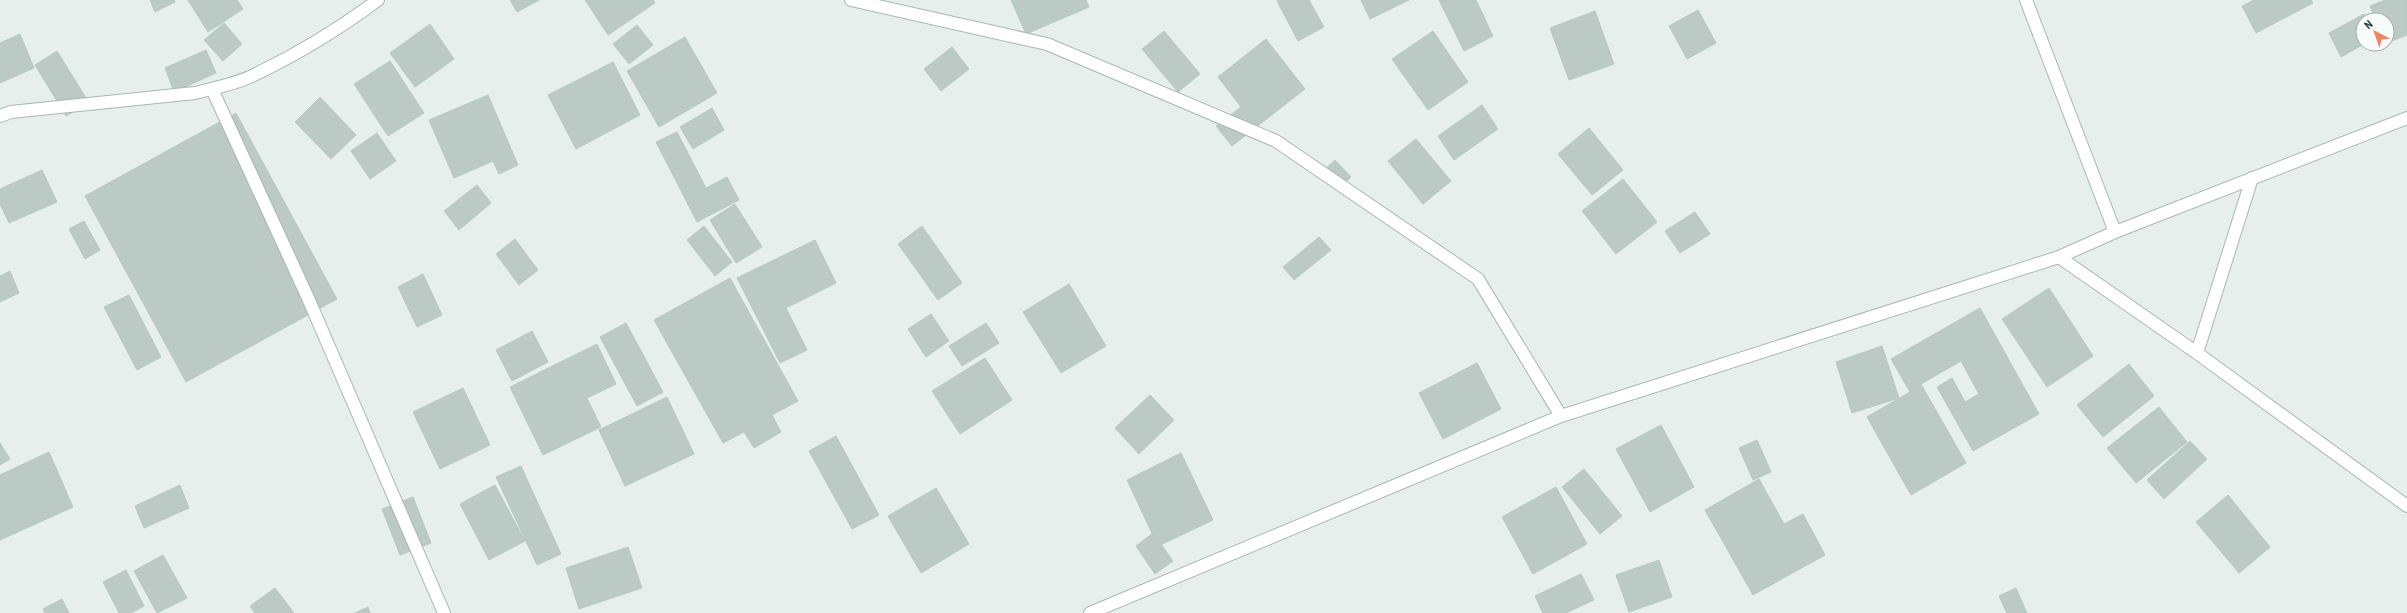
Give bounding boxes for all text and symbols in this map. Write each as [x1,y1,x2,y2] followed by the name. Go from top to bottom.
[2355,12,2395,52] north arrow
[2362,18,2376,32] text: N

